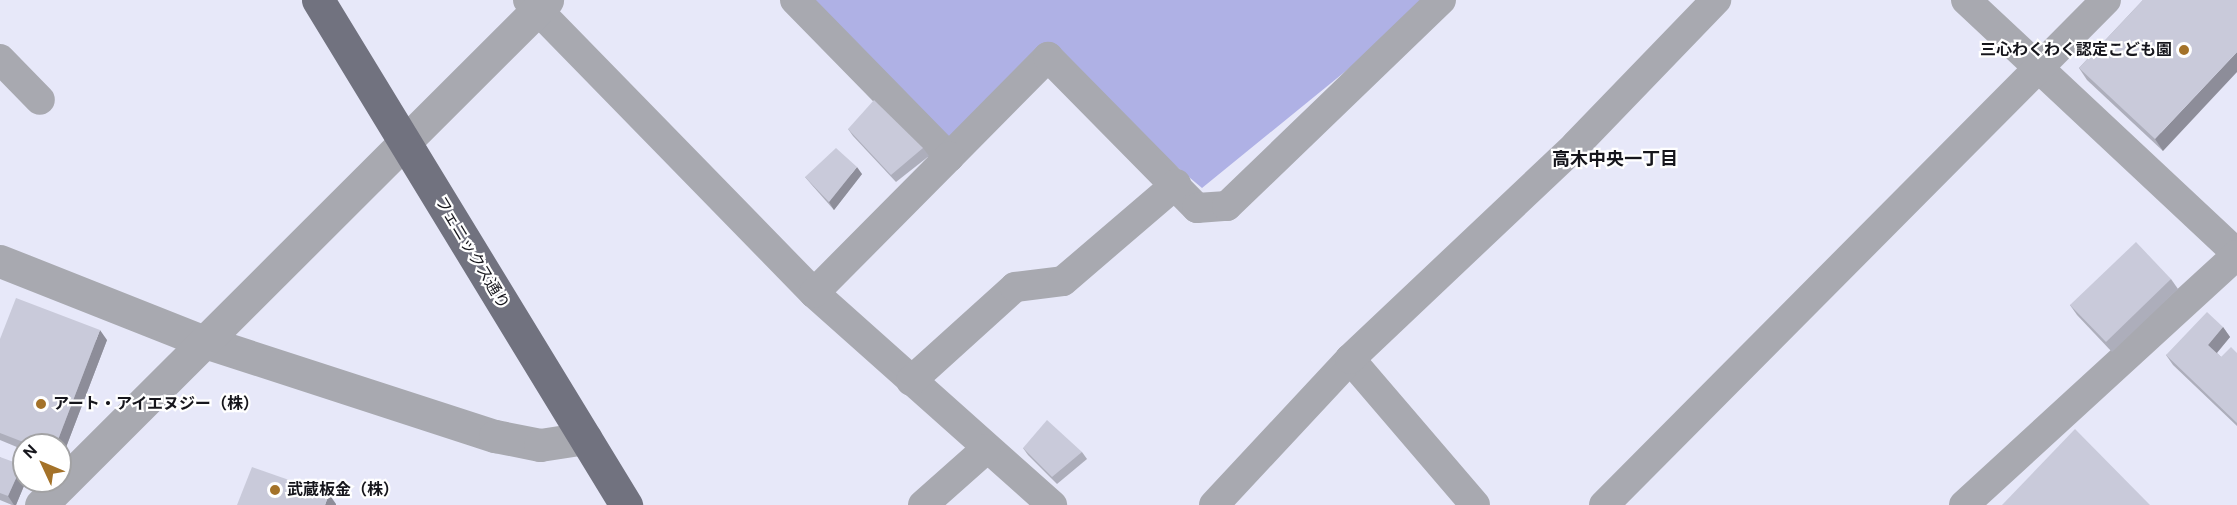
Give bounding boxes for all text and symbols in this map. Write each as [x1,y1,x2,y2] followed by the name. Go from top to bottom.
[1980,40,2172,60] place label: 三心わくわく認定こども園
[2177,43,2191,57] marker: 三心わくわく認定こども園
[1552,148,1678,170] district label: 高木中央一丁目
[431,193,513,313] street label: フェニックス通り
[53,394,260,414] place label: アート・アイエヌジー（株）
[34,397,48,411] marker: アート・アイエヌジー（株）
[12,433,72,493] north arrow
[19,440,42,463] text: N
[287,480,399,500] place label: 武蔵板金（株）
[268,483,282,497] marker: 武蔵板金（株）

